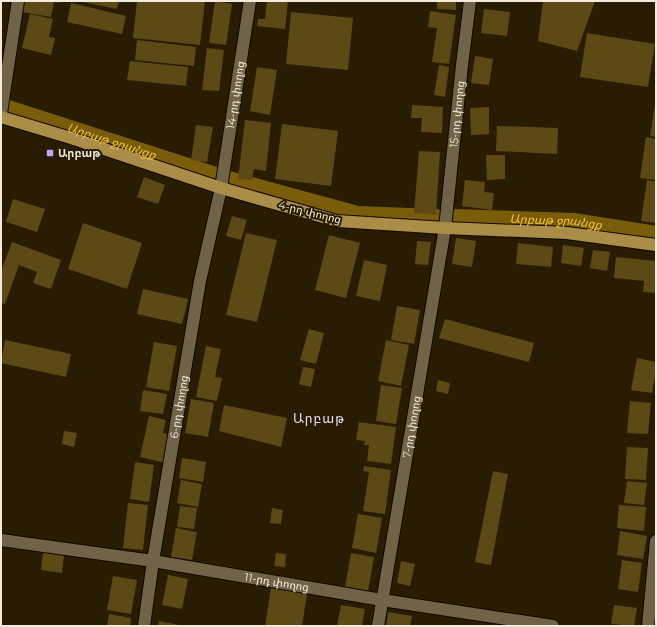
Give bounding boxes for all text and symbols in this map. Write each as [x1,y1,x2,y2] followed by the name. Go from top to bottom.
[223,60,248,130] street label: 14-րդ փողոց
[446,80,467,148] street label: 15-րդ փողոց
[66,119,158,161] water label: Արբաթ ջրանցք
[58,146,100,160] place label: Արբաթ
[45,148,55,158] marker: Արբաթ
[277,197,343,227] street label: 4-րդ փողոց
[509,210,604,232] water label: Արբաթ ջրանցք
[167,374,191,439] street label: 6-րդ փողոց
[399,395,424,459] street label: 7-րդ փողոց
[293,410,345,426] district label: Արբաթ
[244,570,310,594] street label: 11-րդ փողոց

